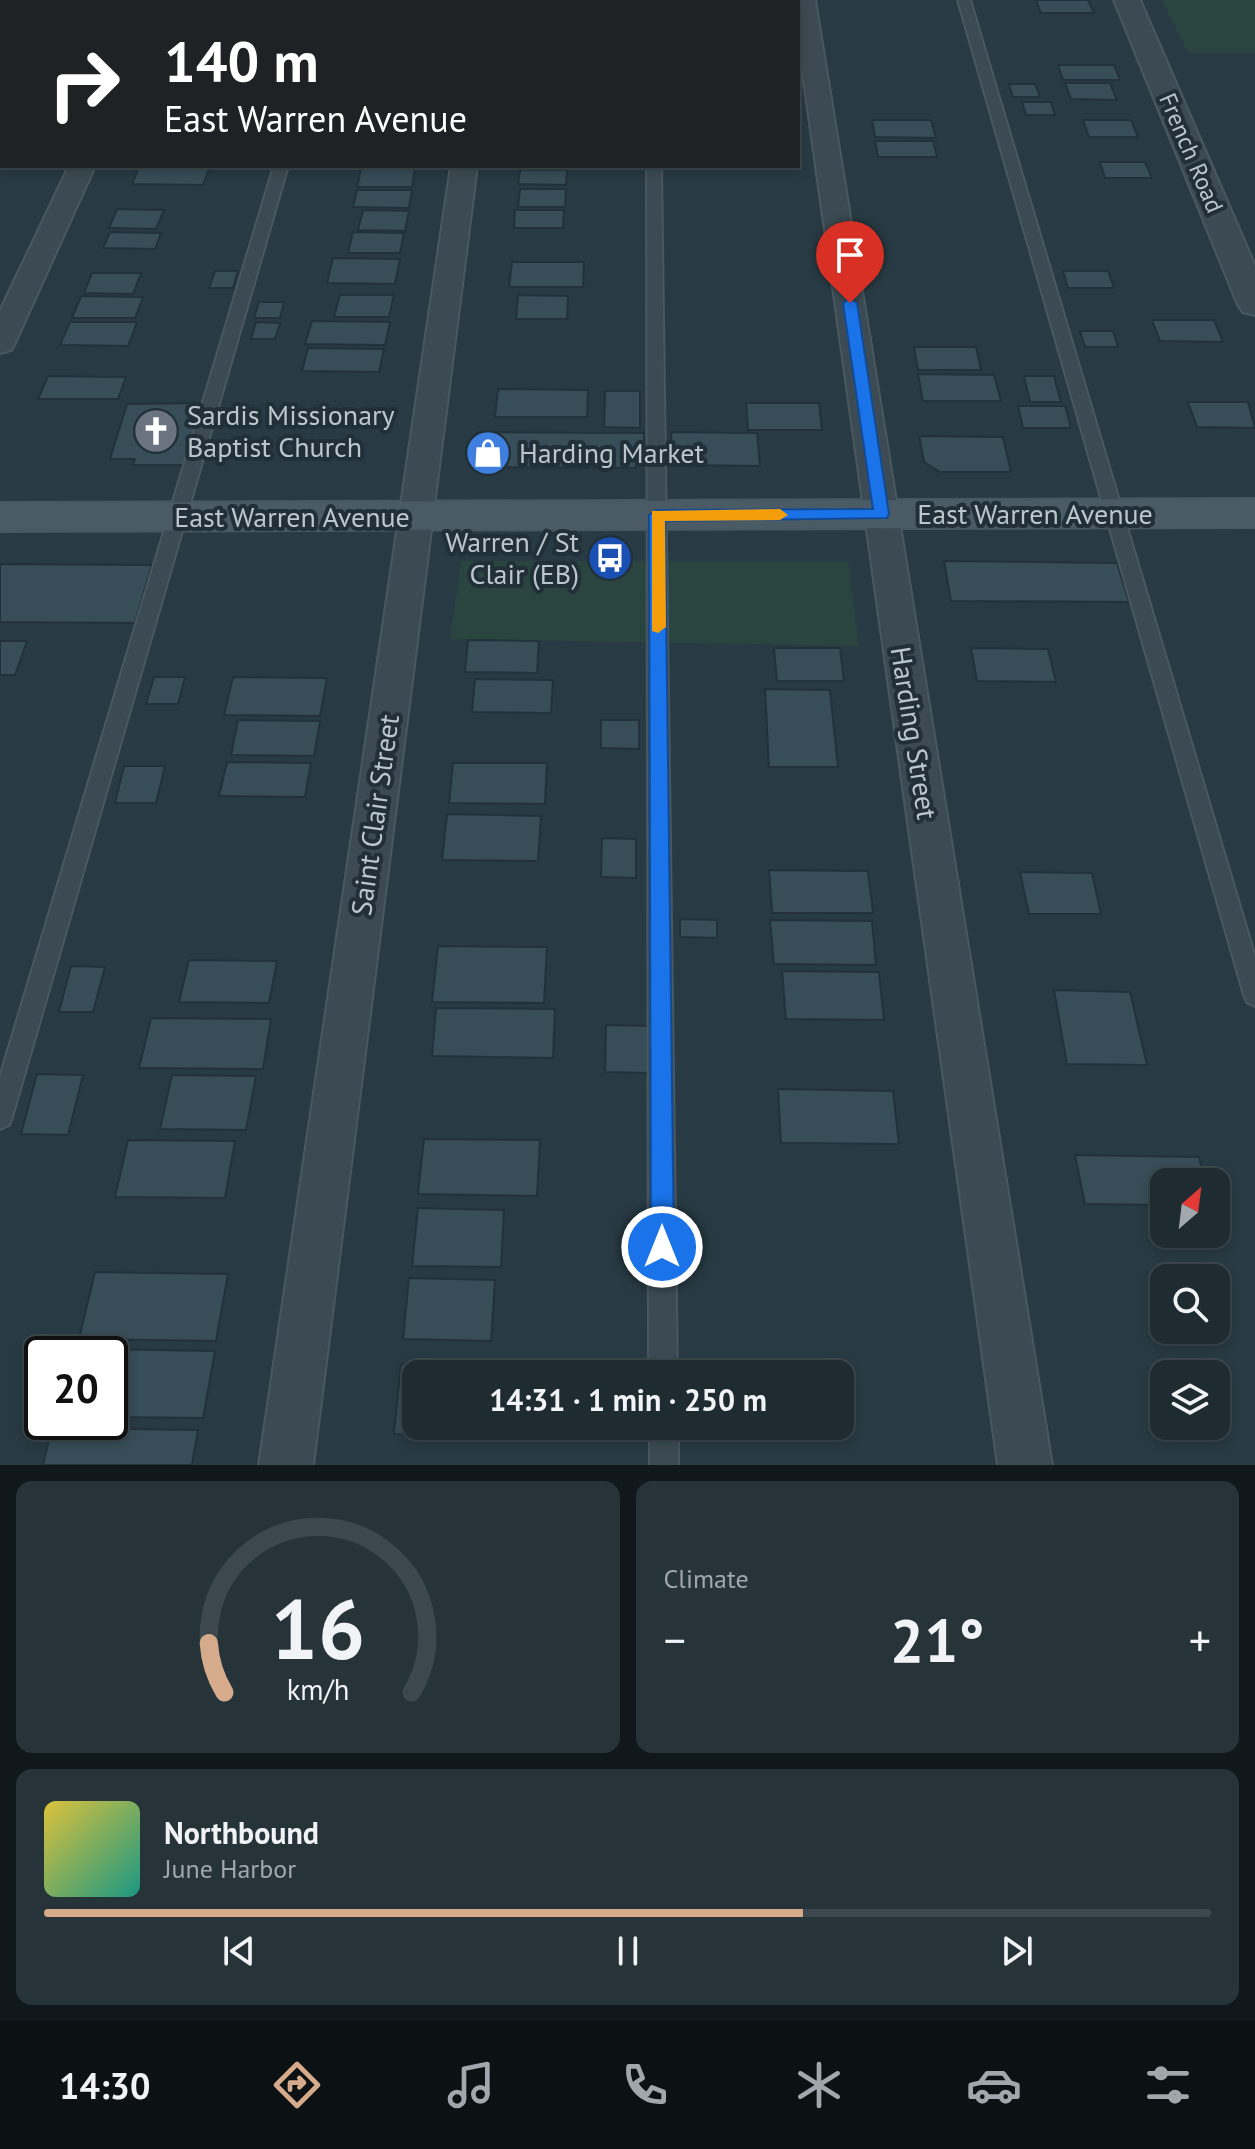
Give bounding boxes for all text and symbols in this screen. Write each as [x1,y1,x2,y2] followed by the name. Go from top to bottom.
[164,25,319,97] text: 140 m
[32,32,136,136] icon: right
[1152,88,1231,217] street label: French Road
[164,95,467,142] text: East Warren Avenue
[816,221,884,303] pin
[828,233,872,277] icon: arrive
[187,396,395,465] place label: Sardis Missionary Baptist Church
[132,407,180,455] church icon: Sardis Missionary Baptist Church
[464,429,512,477] shop icon: Harding Market
[519,434,704,471] place label: Harding Market
[917,495,1153,532] street label: East Warren Avenue
[174,498,410,535] street label: East Warren Avenue
[445,523,580,592] place label: Warren / St Clair (EB)
[586,534,634,582] bus stop icon: Warren / St Clair (EB)
[883,644,946,822] street label: Harding Street
[342,712,407,918] street label: Saint Clair Street
[1150,1168,1230,1248] north arrow
[1150,1168,1230,1440] map controls
[620,1205,704,1289] position arrow
[1150,1264,1230,1344] button: search
[24,1336,128,1440] speed limit sign: 20
[1150,1360,1230,1440] button: layers
[489,1380,767,1419] text: 14:31 · 1 min · 250 m
[664,1562,749,1595] text: Climate
[271,1574,365,1682] text: 16
[890,1601,984,1679] text: 21°
[664,1611,686,1668] text: −
[1189,1611,1211,1668] text: +
[286,1671,349,1708] text: km/h
[164,1813,319,1852] text: Northbound
[164,1852,296,1885] text: June Harbor
[217,1929,261,1973] icon: previous
[606,1929,650,1973] icon: pause
[995,1929,1039,1973] icon: next
[269,2057,325,2113] icon: directions
[443,2057,499,2113] icon: music
[617,2057,673,2113] icon: phone
[791,2057,847,2113] icon: climate
[966,2057,1022,2113] icon: car
[1140,2057,1196,2113] icon: filters
[59,2062,150,2109] text: 14:30

